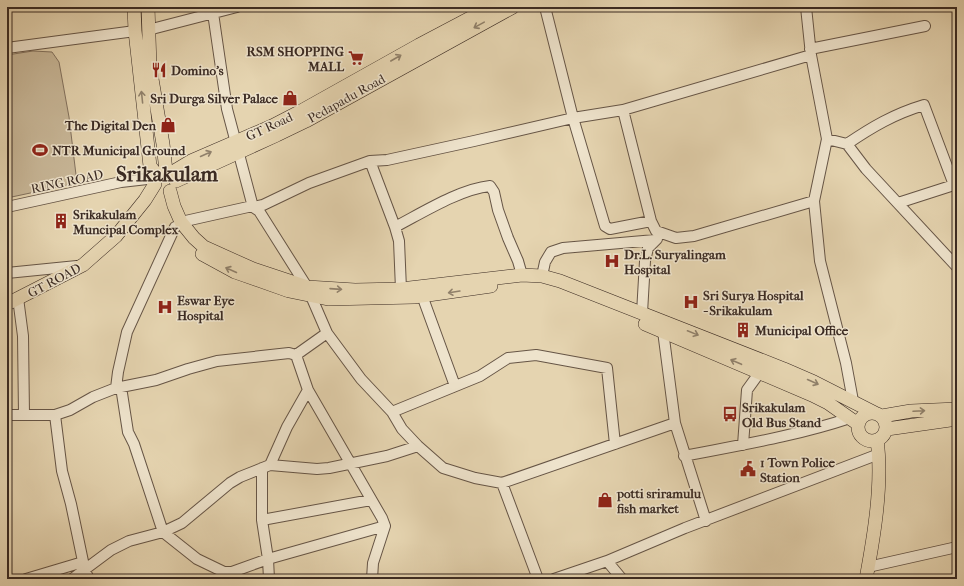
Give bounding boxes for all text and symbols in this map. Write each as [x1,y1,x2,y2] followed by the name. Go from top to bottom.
[473,22,485,29] one-way arrow
[247,44,345,74] place label: RSM SHOPPING MALL
[347,49,365,67] supermarket icon: RSM SHOPPING MALL
[390,53,402,61] one-way arrow
[150,61,168,79] restaurant icon: Domino's
[171,63,224,78] place label: Domino's
[305,71,388,126] street label: Pedapadu Road
[281,89,299,107] shop icon: Sri Durga Silver Palace
[139,91,146,104] one-way arrow
[150,91,279,107] place label: Sri Durga Silver Palace
[244,109,296,144] street label: GT Road
[159,116,177,134] shop icon: The Digital Den
[64,118,156,134] place label: The Digital Den
[31,141,49,159] sports icon: NTR Municipal Ground
[52,143,186,159] place label: NTR Municipal Ground
[199,150,211,158] one-way arrow
[116,162,219,186] district label: Srikakulam
[30,166,105,196] street label: RING ROAD
[72,207,178,238] place label: Srikakulam Muncipal Complex
[52,212,70,230] building icon: Srikakulam Muncipal Complex
[624,247,726,278] place label: Dr.L. Suryalingam Hospital
[603,252,621,270] hospital icon: Dr.L. Suryalingam Hospital
[25,260,84,301] street label: GT ROAD
[225,266,237,273] one-way arrow
[329,285,342,292] one-way arrow
[448,288,461,296] one-way arrow
[703,288,804,318] place label: Sri Surya Hospital - Srikakulam
[177,293,235,324] place label: Eswar Eye Hospital
[682,293,700,311] hospital icon: Sri Surya Hospital - Srikakulam
[156,298,174,316] hospital icon: Eswar Eye Hospital
[734,321,752,339] building icon: Municipal Office
[754,323,849,339] place label: Municipal Office
[686,330,698,338] one-way arrow
[731,358,743,366] one-way arrow
[807,379,819,386] one-way arrow
[742,400,822,430] place label: Srikakulam Old Bus Stand
[721,405,739,423] bus stop icon: Srikakulam Old Bus Stand
[912,407,925,415] one-way arrow
[760,455,835,485] place label: 1 Town Police Station
[739,460,757,478] public building icon: 1 Town Police Station
[616,486,702,516] place label: potti sriramulu fish market
[596,491,614,509] shop icon: potti sriramulu fish market

